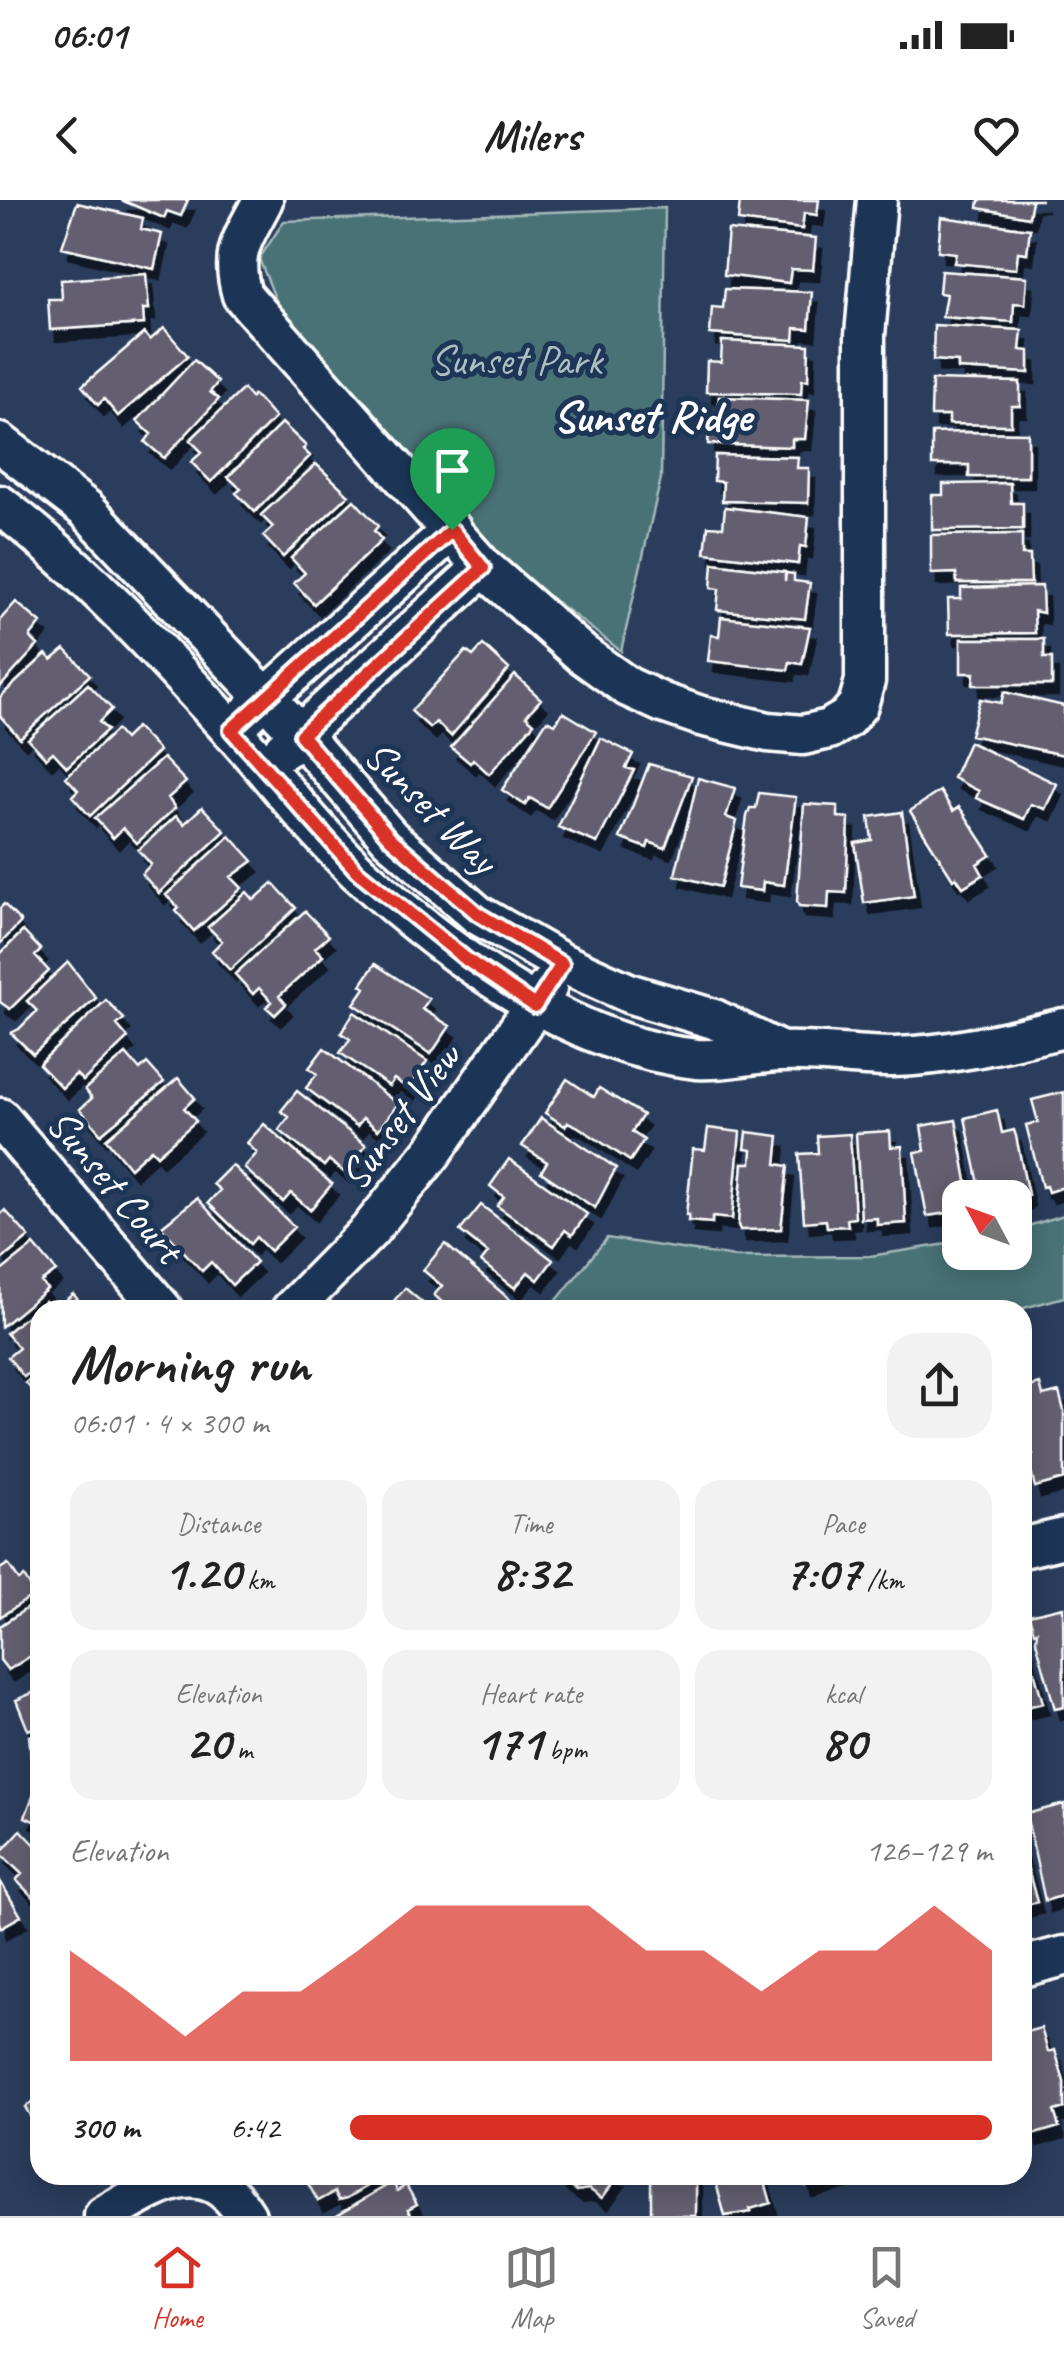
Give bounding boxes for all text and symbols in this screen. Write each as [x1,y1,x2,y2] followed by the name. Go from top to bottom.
[50,12,127,59] text: 06:01
[483,107,581,164] text: Milers
[40,108,95,163] icon: back
[969,108,1024,163] icon: heart
[430,334,604,387] park label: Sunset Park
[553,388,755,445] district label: Sunset Ridge
[410,428,495,531] pin
[425,443,480,498] icon: arrive
[353,729,512,888] street label: Sunset Way
[328,1031,474,1201] street label: Sunset View
[35,1098,197,1277] street label: Sunset Court
[942,1180,1032,1270] north arrow
[942,1180,1032,1270] map controls
[70,1329,310,1399] text: Morning run
[887,1333,992,1438] button: share
[70,1402,268,1443] text: 06:01 · 4 × 300 m
[177,1506,260,1541] text: Distance
[510,1506,552,1541] text: Time
[822,1506,865,1541] text: Pace
[163,1541,240,1604] text: 1.20
[492,1541,570,1604] text: 8:32
[783,1541,860,1604] text: 7:07
[240,1562,274,1597] text: km
[860,1562,904,1597] text: /km
[176,1676,262,1711] text: Elevation
[480,1676,582,1711] text: Heart rate
[825,1676,862,1711] text: kcal
[185,1711,230,1774] text: 20
[475,1711,542,1774] text: 171
[821,1711,866,1774] text: 80
[230,1732,252,1767] text: m
[542,1732,587,1767] text: bpm
[70,1830,168,1871] text: Elevation
[866,1830,992,1871] text: 126–129 m
[70,2107,139,2148] text: 300 m
[230,2107,280,2148] text: 6:42
[150,2240,205,2335] tab: Home
[504,2240,559,2335] tab: Map
[859,2240,914,2335] tab: Saved

